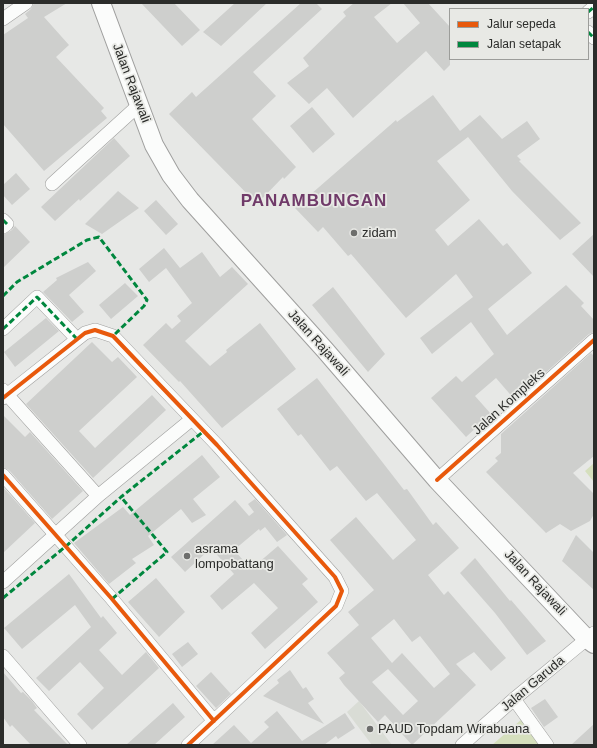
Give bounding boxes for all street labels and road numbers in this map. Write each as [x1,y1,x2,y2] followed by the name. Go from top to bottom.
[109,41,153,125] street label: Jalan Rajawali
[284,307,352,379] street label: Jalan Rajawali
[470,366,548,438] street label: Jalan Kompleks
[501,547,569,619] street label: Jalan Rajawali
[498,653,568,715] street label: Jalan Garuda

